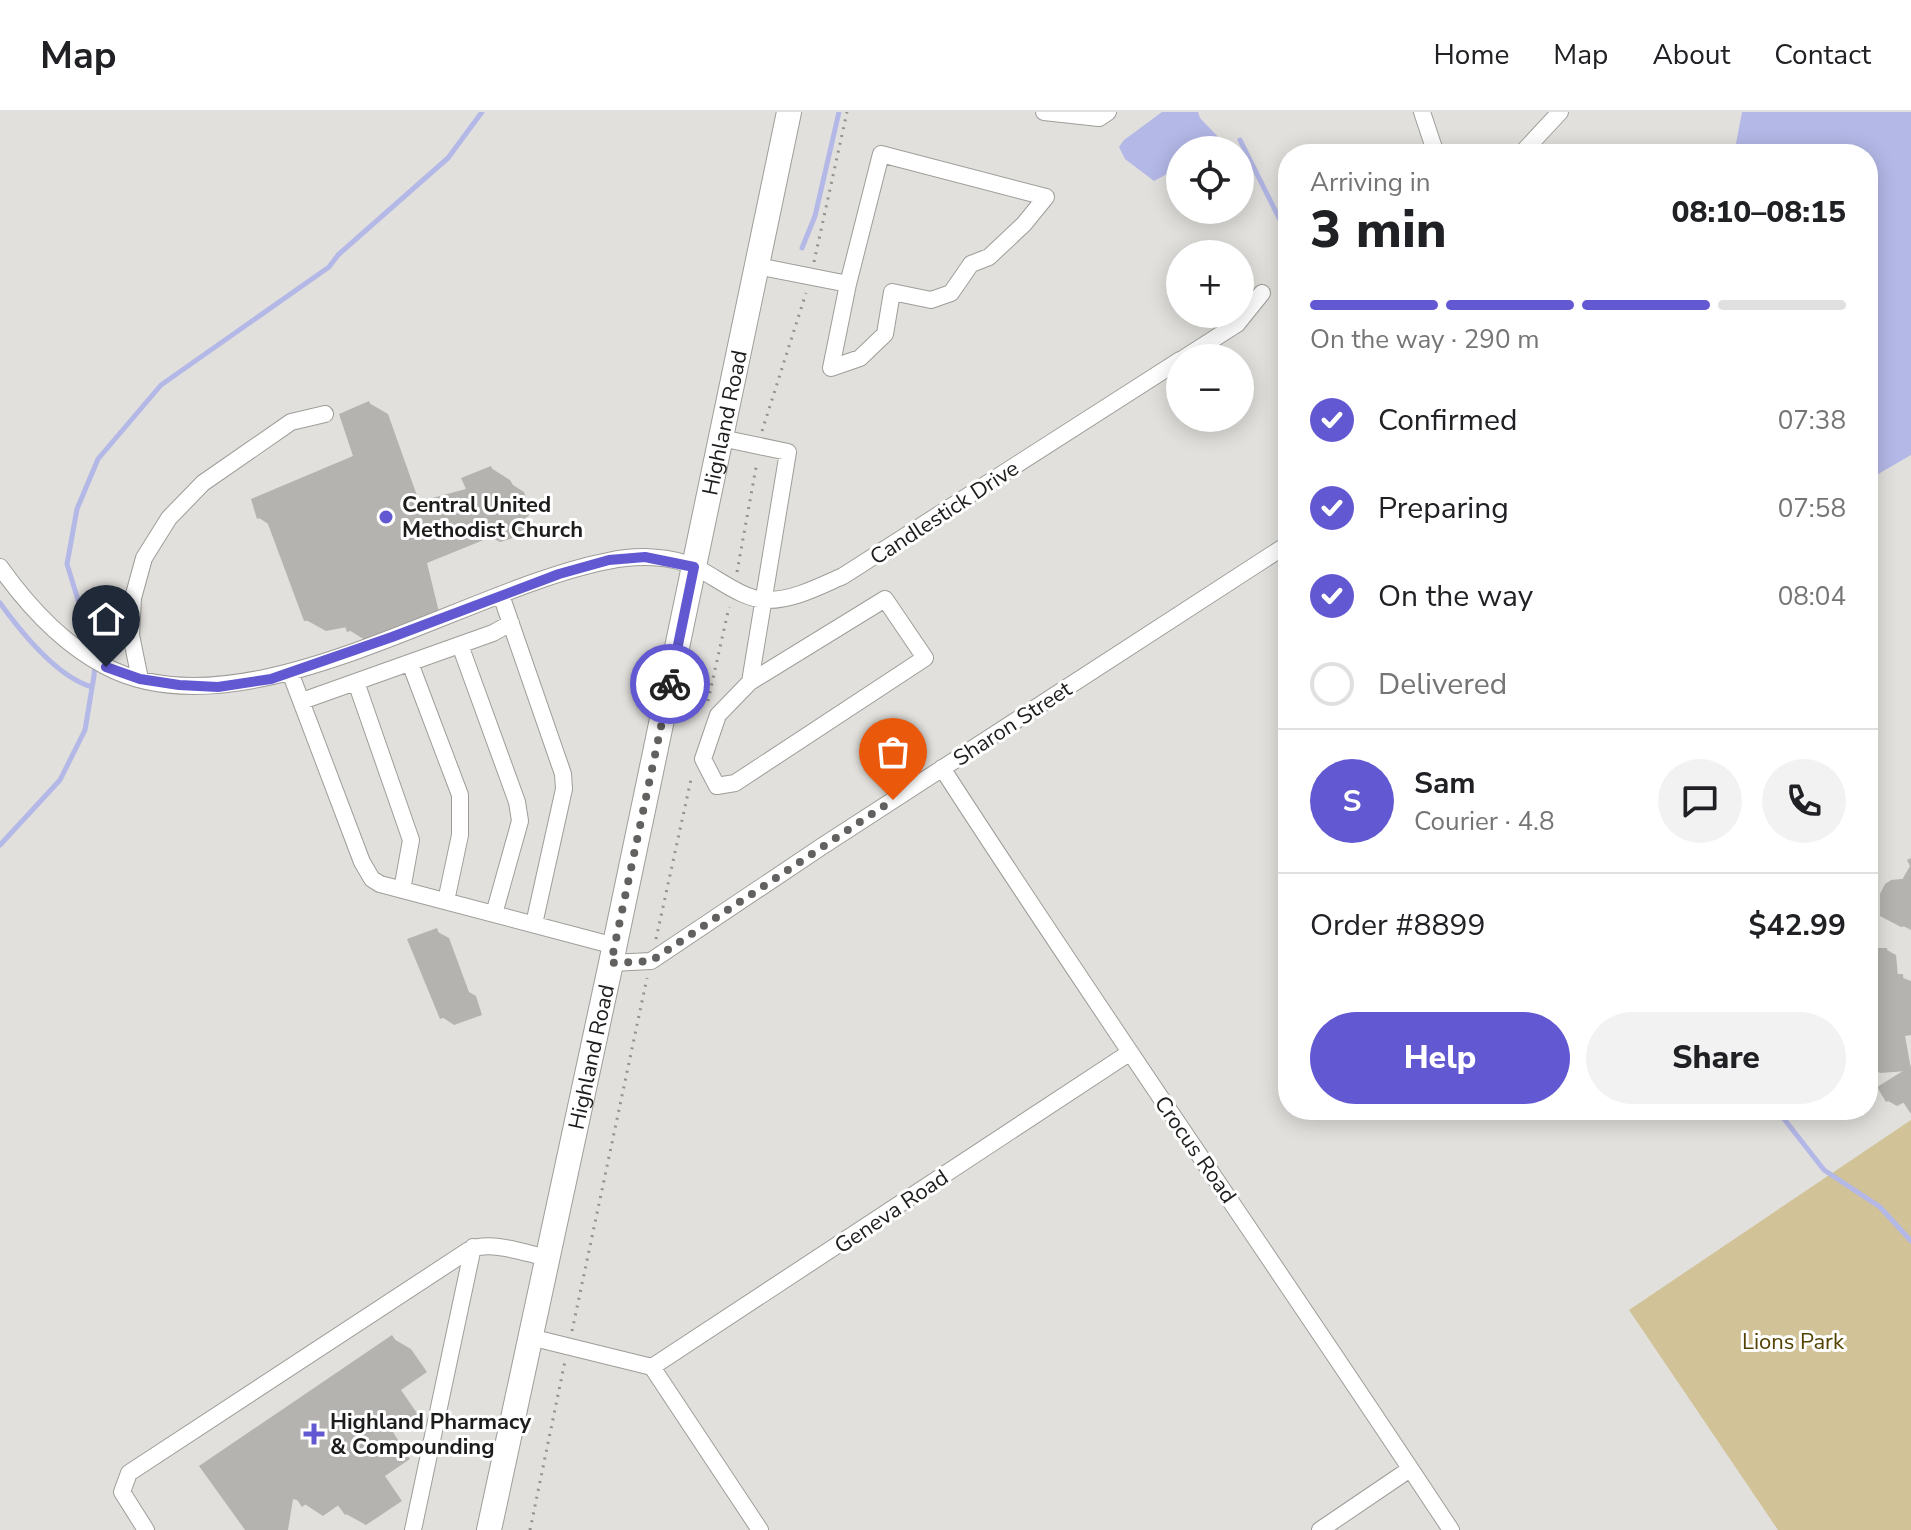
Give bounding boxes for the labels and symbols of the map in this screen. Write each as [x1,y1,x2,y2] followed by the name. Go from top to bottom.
[695,348,755,498] street label: Highland Road
[864,453,1025,572] street label: Candlestick Drive
[402,490,583,545] place label: Central United Methodist Church
[377,508,395,526] marker: Central United Methodist Church
[72,585,140,667] pin
[630,644,710,724] courier
[947,674,1078,773] street label: Sharon Street
[859,718,927,800] pin
[562,982,622,1132] street label: Highland Road
[1147,1090,1243,1209] street label: Crocus Road
[829,1163,954,1261] street label: Geneva Road
[1742,1327,1845,1357] park label: Lions Park
[330,1407,532,1462] place label: Highland Pharmacy & Compounding
[305,1425,323,1443] marker: Highland Pharmacy & Compounding

